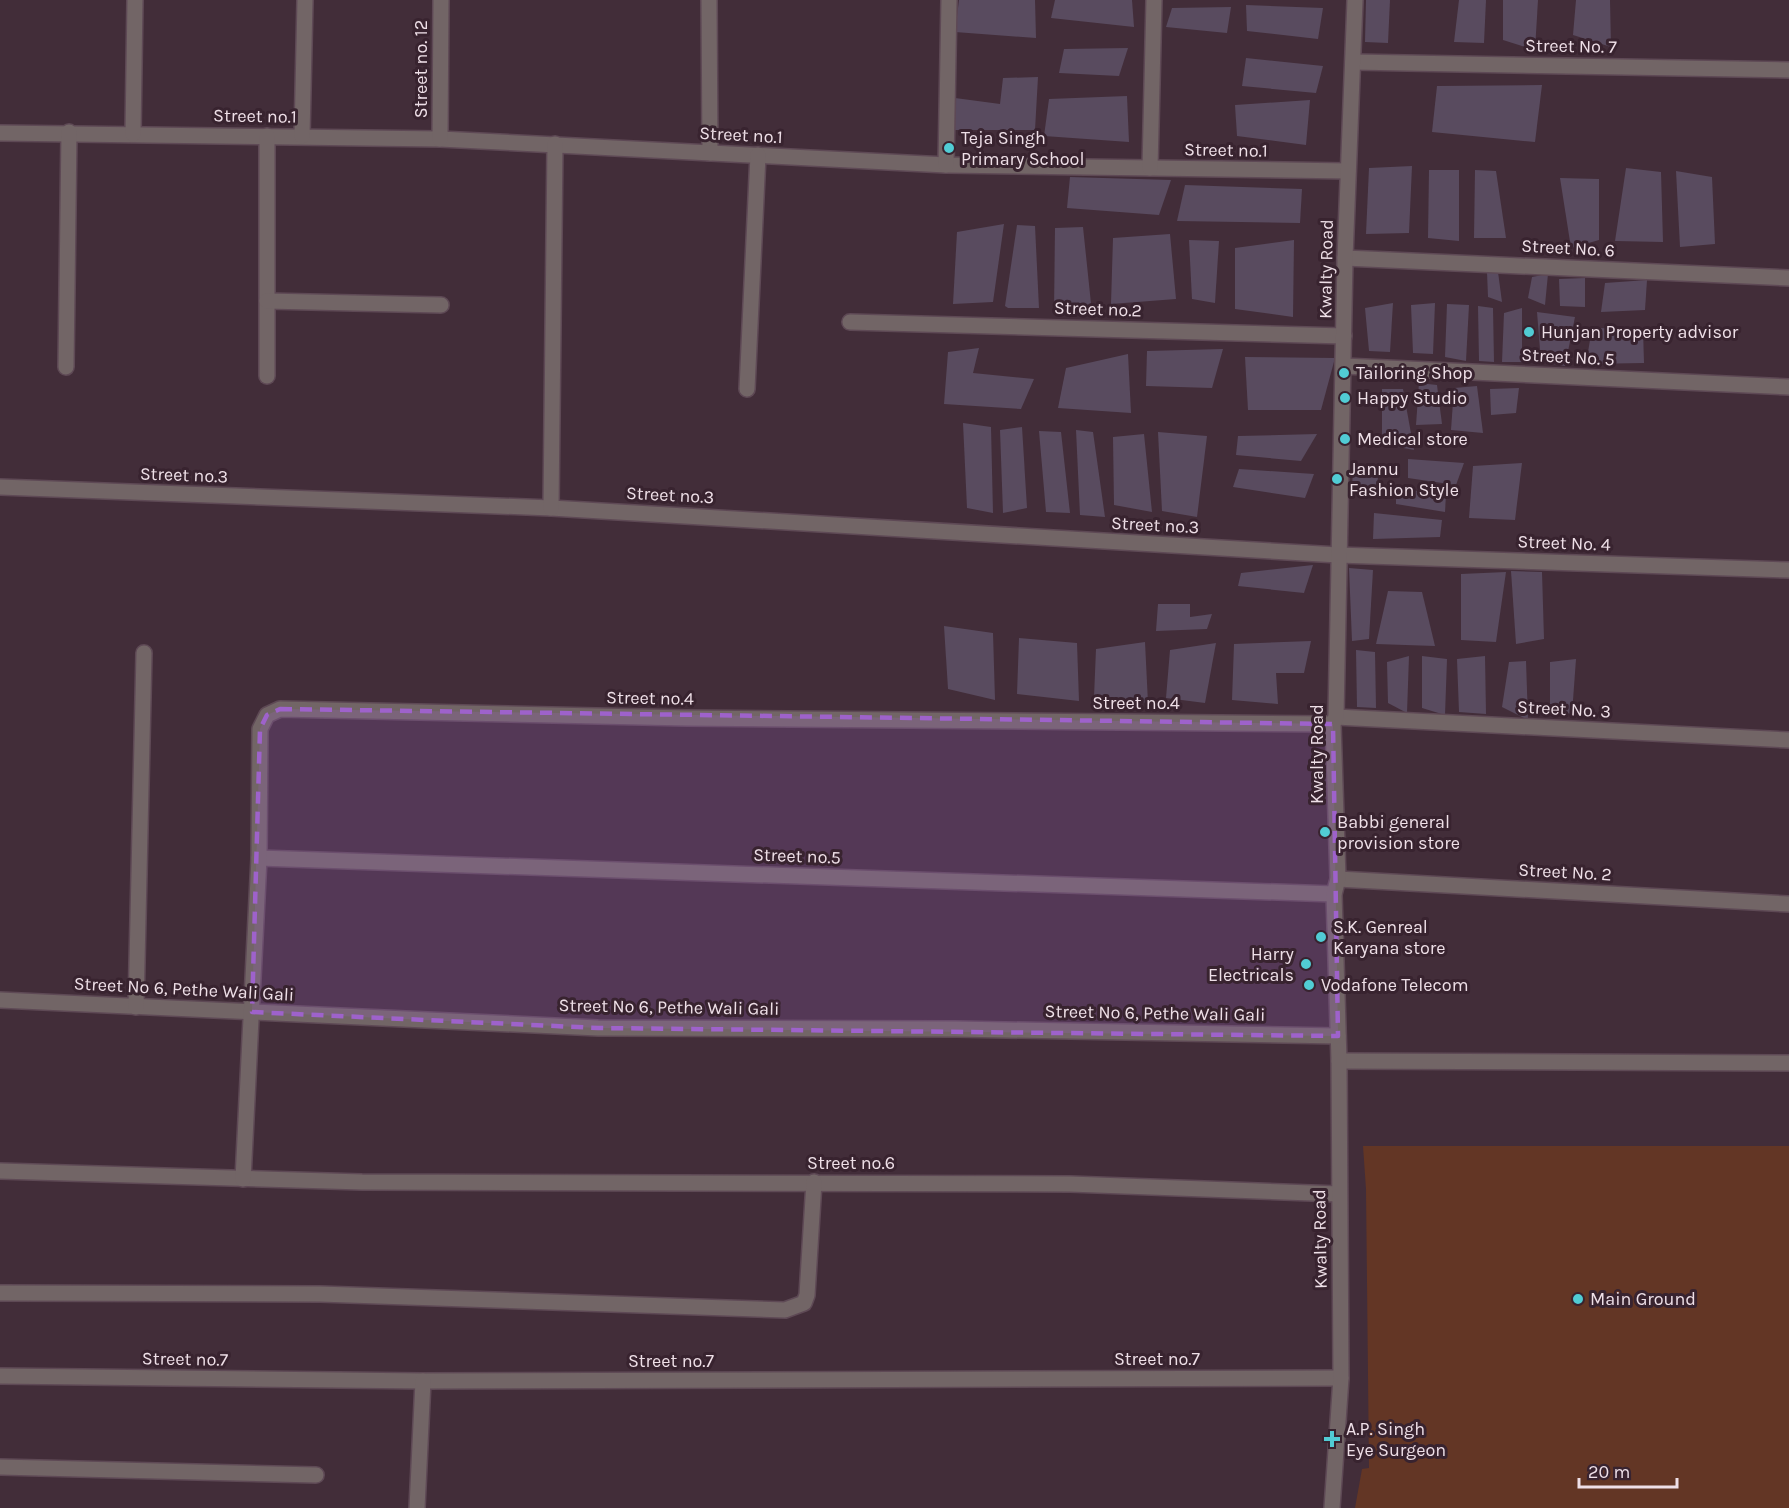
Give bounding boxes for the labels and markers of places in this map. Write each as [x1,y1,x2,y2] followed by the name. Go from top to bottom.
[961,127,1085,170] place label: Teja Singh Primary School
[942,141,956,155] marker: Teja Singh Primary School
[1541,321,1739,343] place label: Hunjan Property advisor
[1522,325,1536,339] marker: Hunjan Property advisor
[1356,362,1473,384] place label: Tailoring Shop
[1337,366,1351,380] marker: Tailoring Shop
[1357,387,1467,409] place label: Happy Studio
[1338,391,1352,405] marker: Happy Studio
[1357,428,1468,450] place label: Medical store
[1338,432,1352,446] marker: Medical store
[1349,458,1459,501] place label: Jannu Fashion Style
[1330,472,1344,486] marker: Jannu Fashion Style
[1337,811,1460,854] place label: Babbi general provision store
[1318,825,1332,839] marker: Babbi general provision store
[1333,916,1446,959] place label: S.K. Genreal Karyana store
[1314,930,1328,944] marker: S.K. Genreal Karyana store
[1208,943,1295,986] place label: Harry Electricals
[1299,957,1313,971] marker: Harry Electricals
[1321,974,1469,996] place label: Vodafone Telecom
[1302,978,1316,992] marker: Vodafone Telecom
[1590,1288,1696,1310] place label: Main Ground
[1571,1292,1585,1306] marker: Main Ground
[1346,1418,1446,1461] place label: A.P. Singh Eye Surgeon
[1323,1430,1341,1448] marker: A.P. Singh Eye Surgeon

